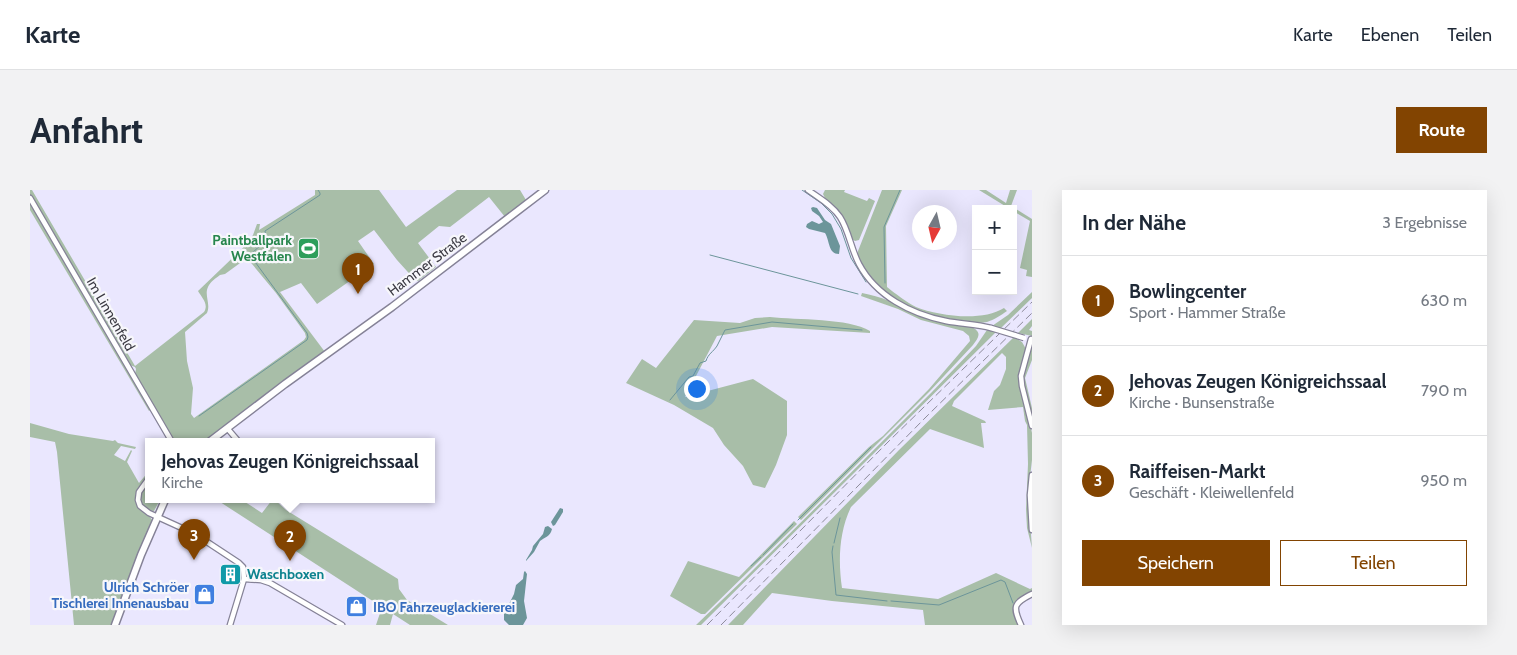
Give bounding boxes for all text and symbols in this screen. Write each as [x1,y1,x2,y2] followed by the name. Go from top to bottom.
[25,20,80,49] text: Karte
[1293,24,1333,46] text: Karte
[1361,24,1419,46] text: Ebenen
[1447,24,1492,46] text: Teilen
[1396,107,1487,153] button: Route
[30,109,143,152] text: Anfahrt
[912,205,957,250] north arrow
[972,205,1017,295] map controls
[972,205,1017,250] button: +
[1082,210,1186,235] text: In der Nähe
[1382,213,1467,232] text: 3 Ergebnisse
[384,228,470,300] street label: Hammer Straße
[212,231,292,265] place label: Paintballpark Westfalen
[296,236,320,260] sports icon: Paintballpark Westfalen
[972,250,1017,295] button: −
[342,253,374,294] pin: 1
[83,274,139,354] street label: Im Linnenfeld
[1129,280,1246,303] text: Bowlingcenter
[1095,291,1101,310] text: 1
[1420,291,1467,310] text: 630 m
[1129,303,1286,322] text: Sport · Hammer Straße
[1129,370,1387,393] text: Jehovas Zeugen Königreichssaal
[684,376,710,402] your location
[1094,381,1102,400] text: 2
[1421,381,1467,400] text: 790 m
[1129,393,1274,412] text: Kirche · Bunsenstraße
[145,438,435,503] popup
[161,450,419,473] text: Jehovas Zeugen Königreichssaal
[1129,460,1265,483] text: Raiffeisen-Markt
[1094,471,1102,490] text: 3
[1420,471,1467,490] text: 950 m
[161,473,203,492] text: Kirche
[1129,483,1294,502] text: Geschäft · Kleiwellenfeld
[178,519,210,560] pin: 3
[274,520,306,561] pin: 2
[1082,540,1270,586] button: Speichern
[1280,540,1467,586] button: Teilen
[219,562,243,586] building icon: Waschboxen
[247,565,324,583] place label: Waschboxen
[52,578,189,612] place label: Ulrich Schröer Tischlerei Innenausbau
[193,583,217,607] shop icon: Ulrich Schröer Tischlerei Innenausbau
[345,595,369,619] shop icon: IBO Fahrzeuglackiererei
[373,598,515,616] place label: IBO Fahrzeuglackiererei

